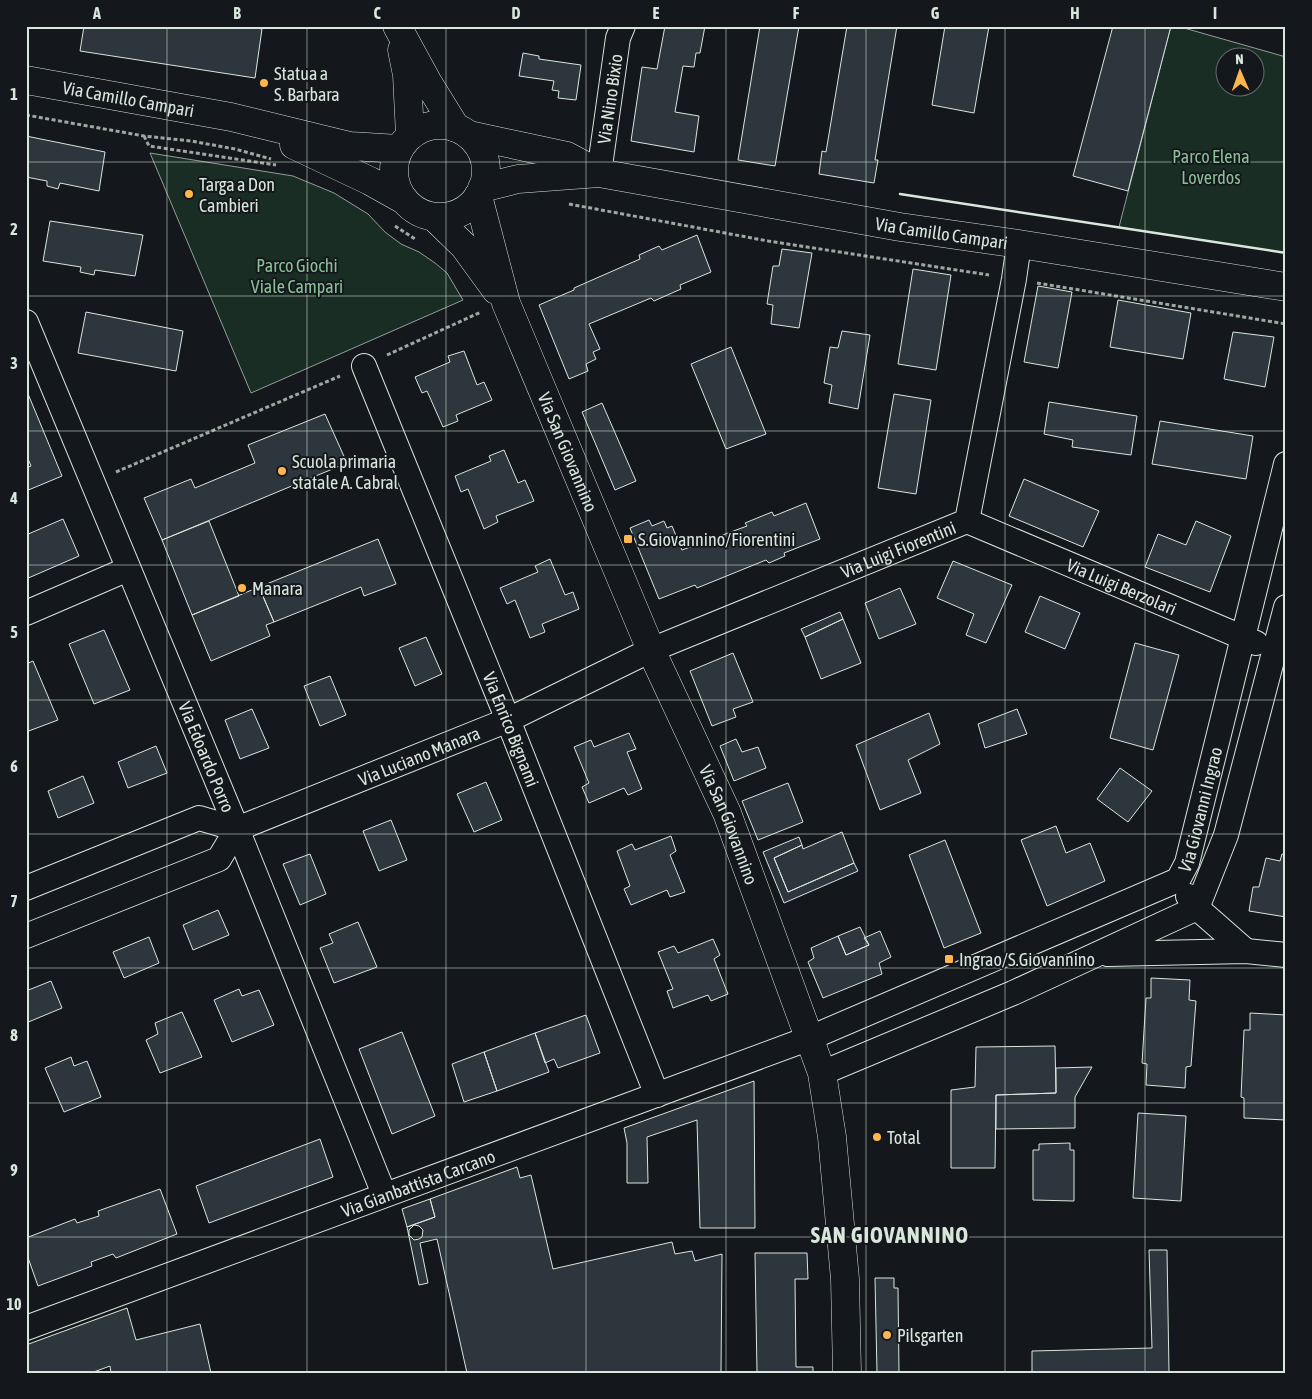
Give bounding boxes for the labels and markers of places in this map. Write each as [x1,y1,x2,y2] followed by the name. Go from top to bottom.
[274,63,340,105] place label: Statua a S. Barbara
[258,77,270,89] marker: Statua a S. Barbara
[199,174,275,216] place label: Targa a Don Cambieri
[183,188,195,200] marker: Targa a Don Cambieri
[292,451,399,493] place label: Scuola primaria statale A. Cabral
[276,465,288,477] marker: Scuola primaria statale A. Cabral
[638,529,795,550] place label: S.Giovannino/Fiorentini
[622,533,634,545] marker: S.Giovannino/Fiorentini
[252,578,303,599] place label: Manara
[236,582,248,594] marker: Manara
[959,949,1095,970] place label: Ingrao/S.Giovannino
[943,953,955,965] marker: Ingrao/S.Giovannino
[887,1127,921,1148] place label: Total
[871,1131,883,1143] marker: Total
[897,1325,964,1346] place label: Pilsgarten
[881,1329,893,1341] marker: Pilsgarten

